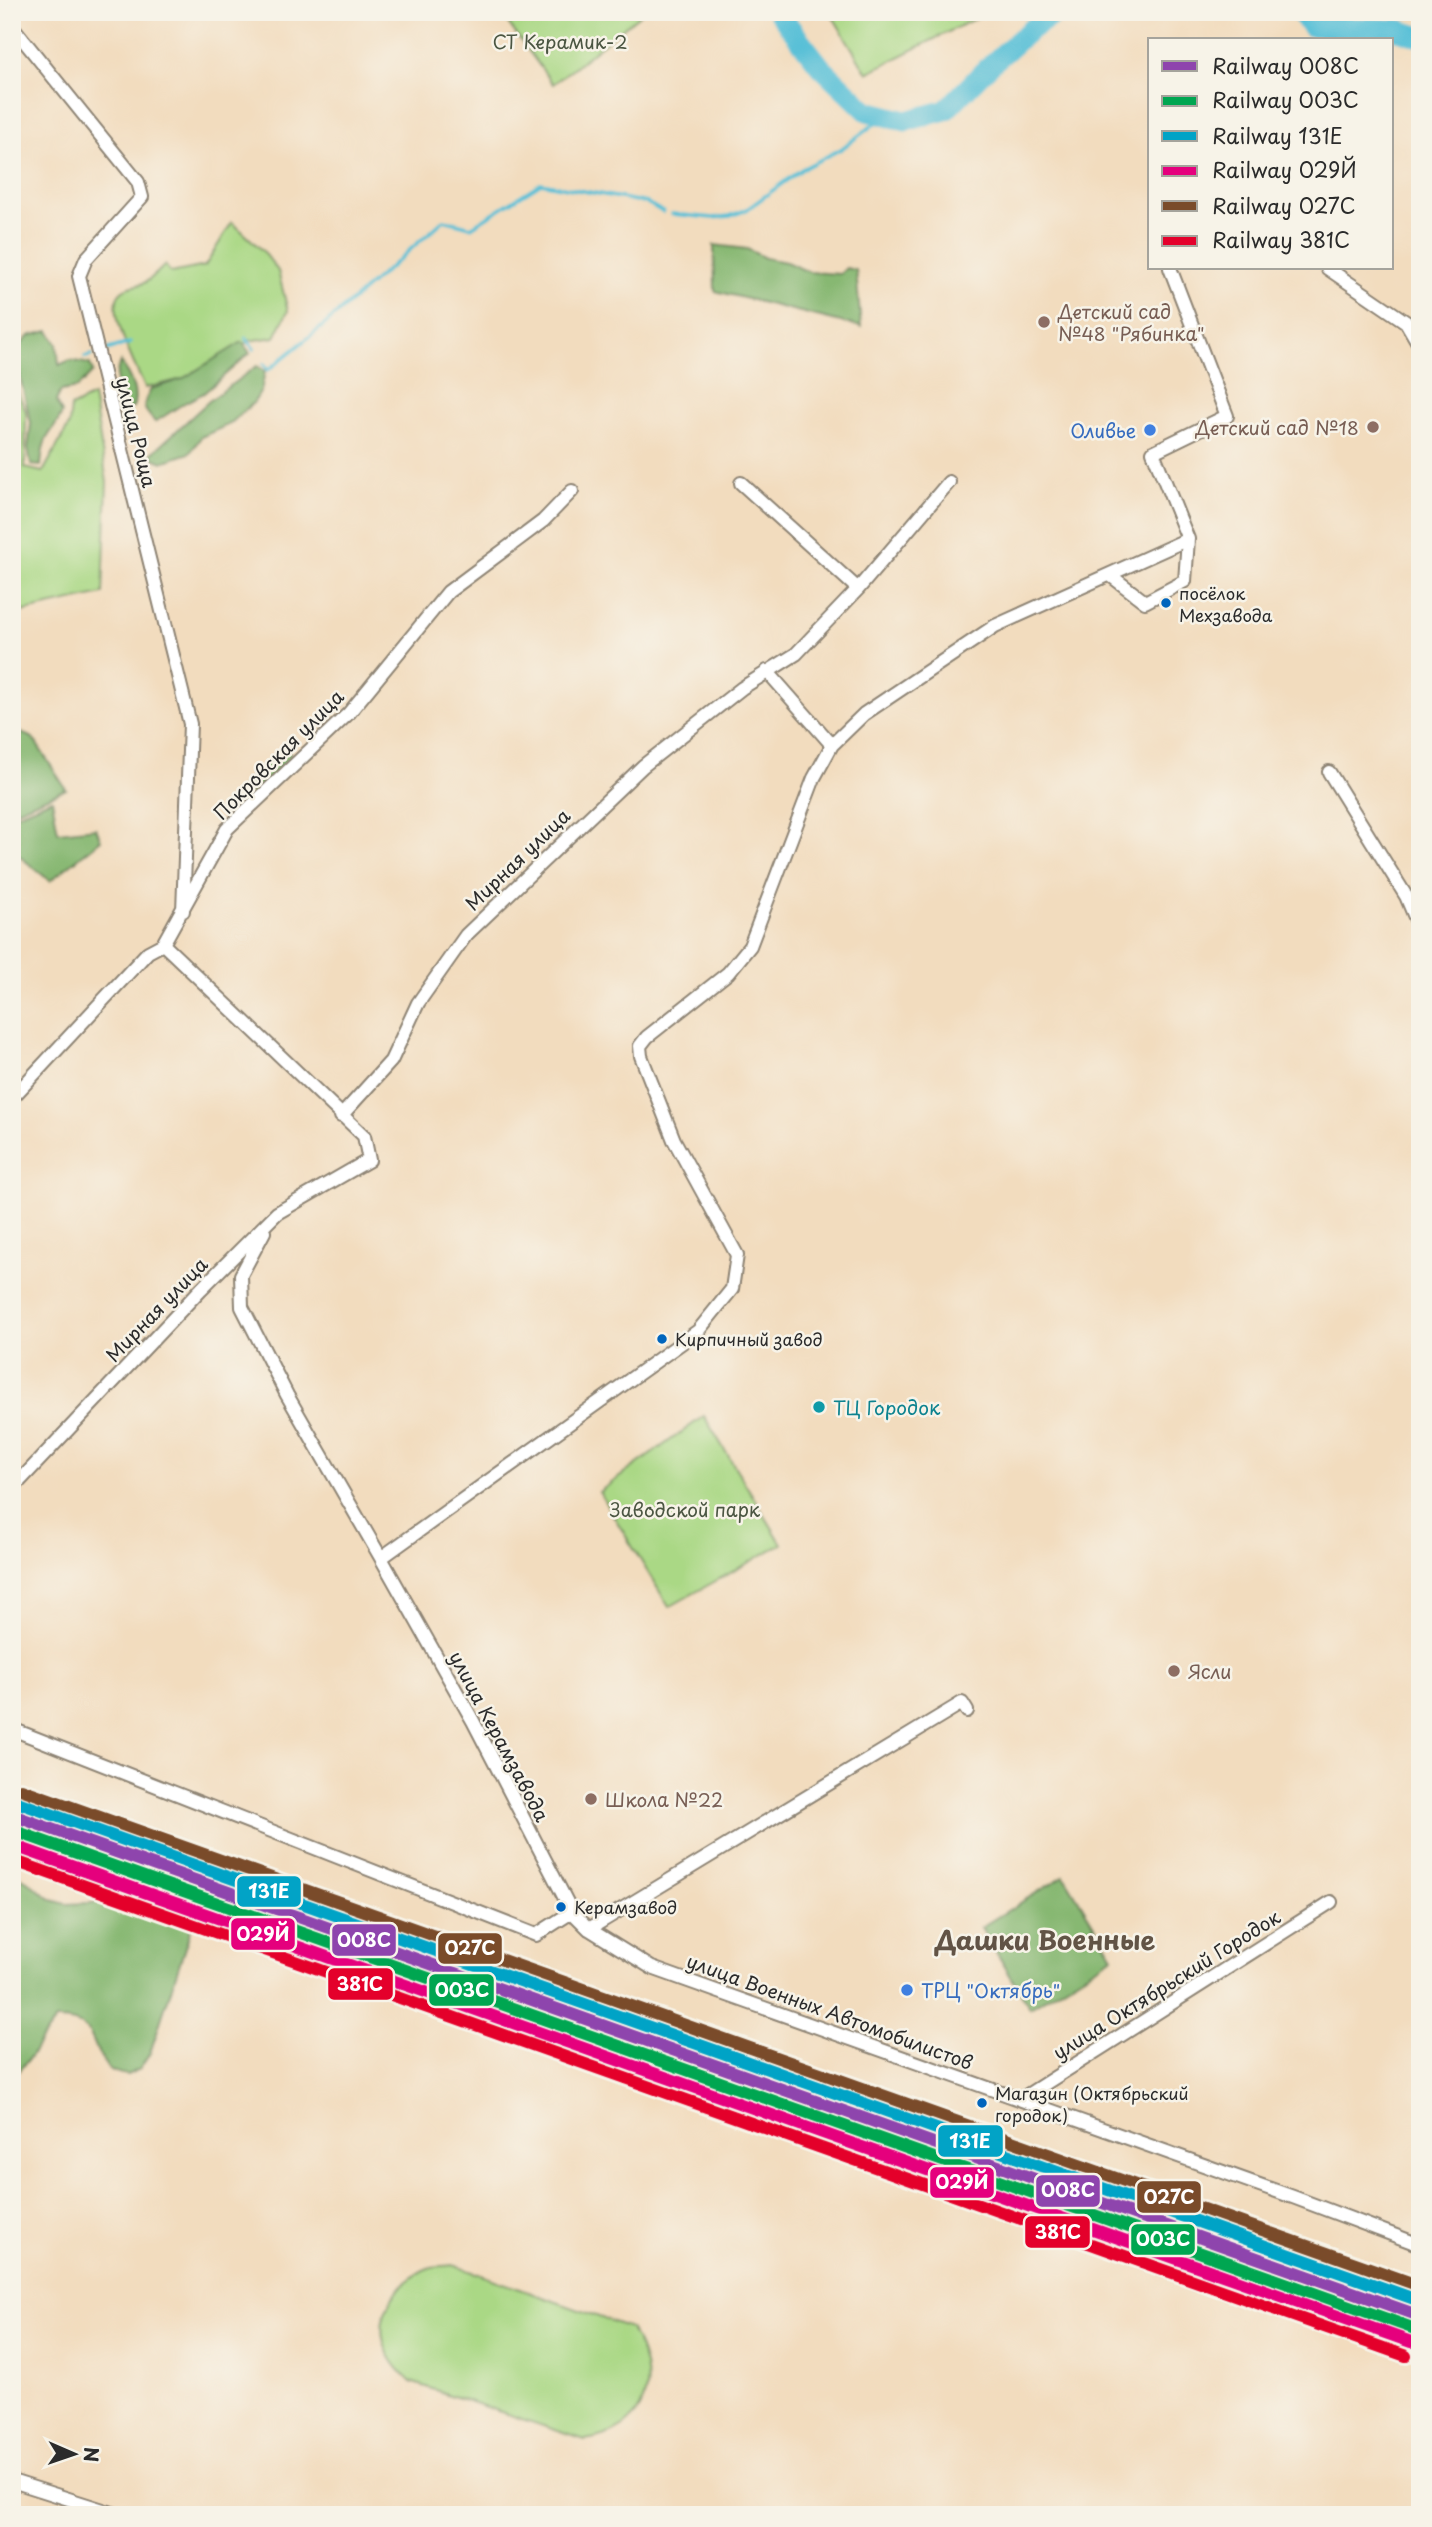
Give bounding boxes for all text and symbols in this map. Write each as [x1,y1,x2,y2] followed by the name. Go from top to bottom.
[492,27,628,55] park label: СТ Керамик-2
[1148,38,1394,270] legend
[1212,49,1359,81] text: Railway 008С
[1212,83,1359,115] text: Railway 003С
[1212,119,1343,151] text: Railway 131Е
[1212,153,1357,185] text: Railway 029Й
[1212,189,1356,221] text: Railway 027С
[1212,223,1350,255] text: Railway 381С
[1057,297,1205,347] place label: Детский сад №48 "Рябинка"
[1036,314,1052,330] marker: Детский сад №48 "Рябинка"
[110,374,164,490] street label: улица Роща
[1195,413,1359,441] place label: Детский сад №18
[1070,416,1136,444] place label: Оливье
[1365,419,1381,435] marker: Детский сад №18
[1142,422,1158,438] marker: Оливье
[1179,580,1273,628] place label: посёлок Мехзавода
[1159,596,1173,610] marker: посёлок Мехзавода
[206,682,350,826] street label: Покровская улица
[458,802,576,916] street label: Мирная улица
[99,1250,213,1368] street label: Мирная улица
[675,1326,823,1352] place label: Кирпичный завод
[655,1332,669,1346] marker: Кирпичный завод
[833,1393,941,1421] place label: ТЦ Городок
[811,1399,827,1415] marker: ТЦ Городок
[610,1495,761,1523] park label: Заводской парк
[443,1646,557,1826] street label: улица Керамзавода
[1188,1657,1232,1685] place label: Ясли
[1166,1663,1182,1679] marker: Ясли
[605,1785,723,1813] place label: Школа №22
[583,1791,599,1807] marker: Школа №22
[236,1875,302,1908] line badge: 131Е
[248,1876,290,1904] text: 131Е
[574,1894,677,1920] place label: Керамзавод
[554,1900,568,1914] marker: Керамзавод
[1047,1902,1286,2066] street label: улица Октябрьский Городок
[230,1917,296,1951] line badge: 029Й
[236,1919,290,1947] text: 029Й
[934,1920,1155,1959] district label: Дашки Военные
[331,1923,397,1957] line badge: 008С
[337,1925,391,1953] text: 008С
[437,1932,503,1965] line badge: 027С
[444,1933,496,1961] text: 027С
[683,1946,977,2076] street label: улица Военных Автомобилистов
[327,1967,394,2001] line badge: 381С
[337,1969,383,1997] text: 381С
[428,1973,495,2007] line badge: 003С
[435,1975,489,2003] text: 003С
[921,1976,1060,2004] place label: ТРЦ "Октябрь"
[899,1982,915,1998] marker: ТРЦ "Октябрь"
[995,2080,1189,2128] place label: Магазин (Октябрьский городок)
[975,2096,989,2110] marker: Магазин (Октябрьский городок)
[937,2124,1004,2158] line badge: 131Е
[949,2126,991,2154] text: 131Е
[929,2166,995,2199] line badge: 029Й
[935,2167,989,2195] text: 029Й
[1035,2174,1101,2208] line badge: 008С
[1041,2175,1095,2203] text: 008С
[1136,2180,1202,2214] line badge: 027С
[1143,2182,1195,2210] text: 027С
[1024,2215,1091,2249] line badge: 381С
[1035,2217,1081,2245] text: 381С
[1130,2223,1196,2256] line badge: 003С
[1136,2224,1190,2252] text: 003С
[38,2418,108,2488] north arrow
[78,2447,106,2463] text: N

